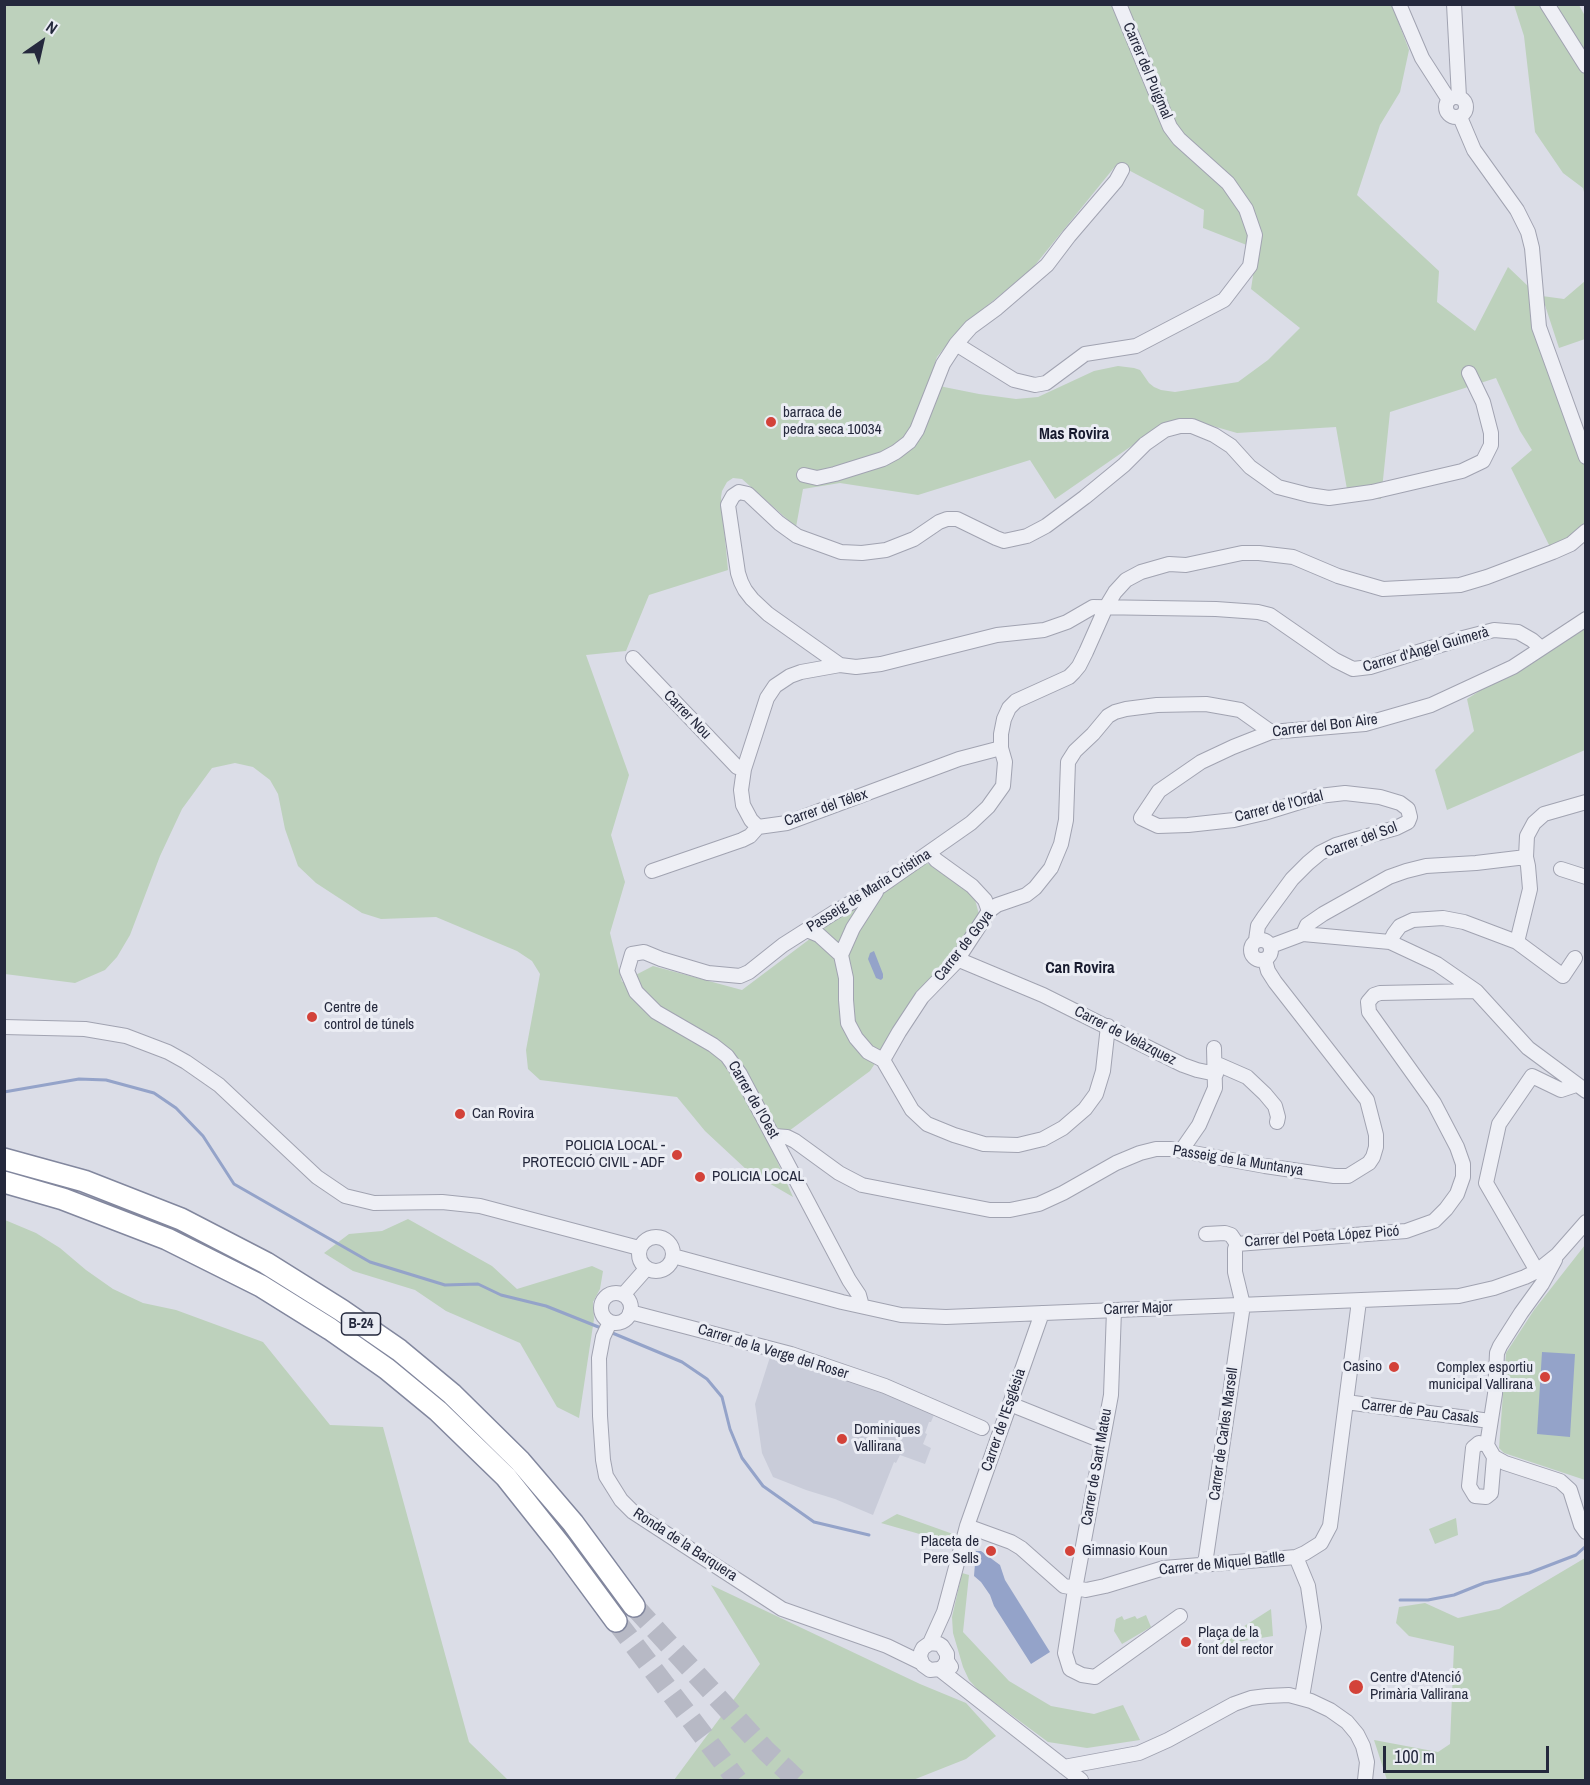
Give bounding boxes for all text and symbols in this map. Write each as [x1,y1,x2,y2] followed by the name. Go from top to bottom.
[12,12,72,72] north arrow
[42,15,62,39] text: N
[1119,20,1175,122] street label: Carrer del Puigmal
[783,404,881,439] place label: barraca de pedra seca 10034
[764,415,778,429] marker: barraca de pedra seca 10034
[1039,425,1109,445] district label: Mas Rovira
[1361,623,1491,677] street label: Carrer d'Àngel Guimerà
[659,687,715,743] street label: Carrer Nou
[1271,711,1379,741] street label: Carrer del Bon Aire
[782,785,870,831] street label: Carrer del Télex
[1233,787,1325,827] street label: Carrer de l'Ordal
[1322,819,1400,861] street label: Carrer del Sol
[804,846,934,936] street label: Passeig de Maria Cristina
[931,907,997,985] street label: Carrer de Goya
[1045,959,1115,979] district label: Can Rovira
[324,999,414,1034] place label: Centre de control de túnels
[1071,1003,1179,1069] street label: Carrer de Velàzquez
[305,1010,319,1024] marker: Centre de control de túnels
[724,1058,782,1142] street label: Carrer de l'Oest
[472,1105,534,1123] place label: Can Rovira
[453,1107,467,1121] marker: Can Rovira
[522,1137,665,1172] place label: POLICIA LOCAL - PROTECCIÓ CIVIL - ADF
[1171,1142,1305,1180] street label: Passeig de la Muntanya
[670,1148,684,1162] marker: POLICIA LOCAL - PROTECCIÓ CIVIL - ADF
[712,1168,804,1186] place label: POLICIA LOCAL
[693,1170,707,1184] marker: POLICIA LOCAL
[1244,1223,1400,1251] street label: Carrer del Poeta López Picó
[1103,1299,1173,1319] street label: Carrer Major
[342,1313,380,1335] road number: B-24
[696,1321,850,1383] street label: Carrer de la Verge del Roser
[1343,1358,1382,1376] place label: Casino
[1429,1359,1533,1394] place label: Complex esportiu municipal Vallirana
[1387,1360,1401,1374] marker: Casino
[978,1366,1030,1474] street label: Carrer de l'Església
[1206,1366,1242,1502] street label: Carrer de Carles Marsell
[1538,1370,1552,1384] marker: Complex esportiu municipal Vallirana
[1360,1396,1480,1428] street label: Carrer de Pau Casals
[1078,1407,1116,1527] street label: Carrer de Sant Mateu
[854,1421,920,1456] place label: Dominiques Vallirana
[835,1432,849,1446] marker: Dominiques Vallirana
[630,1505,740,1585] street label: Ronda de la Barquera
[921,1533,979,1568] place label: Placeta de Pere Sells
[1082,1542,1167,1560] place label: Gimnasio Koun
[984,1544,998,1558] marker: Placeta de Pere Sells
[1063,1544,1077,1558] marker: Gimnasio Koun
[1158,1548,1286,1580] street label: Carrer de Miquel Batlle
[1198,1624,1273,1659] place label: Plaça de la font del rector
[1179,1635,1193,1649] marker: Plaça de la font del rector
[1370,1669,1468,1704] place label: Centre d'Atenció Primària Vallirana
[1347,1678,1365,1696] marker: Centre d'Atenció Primària Vallirana
[1386,1734,1552,1772] scale bar
[1394,1744,1435,1769] text: 100 m

